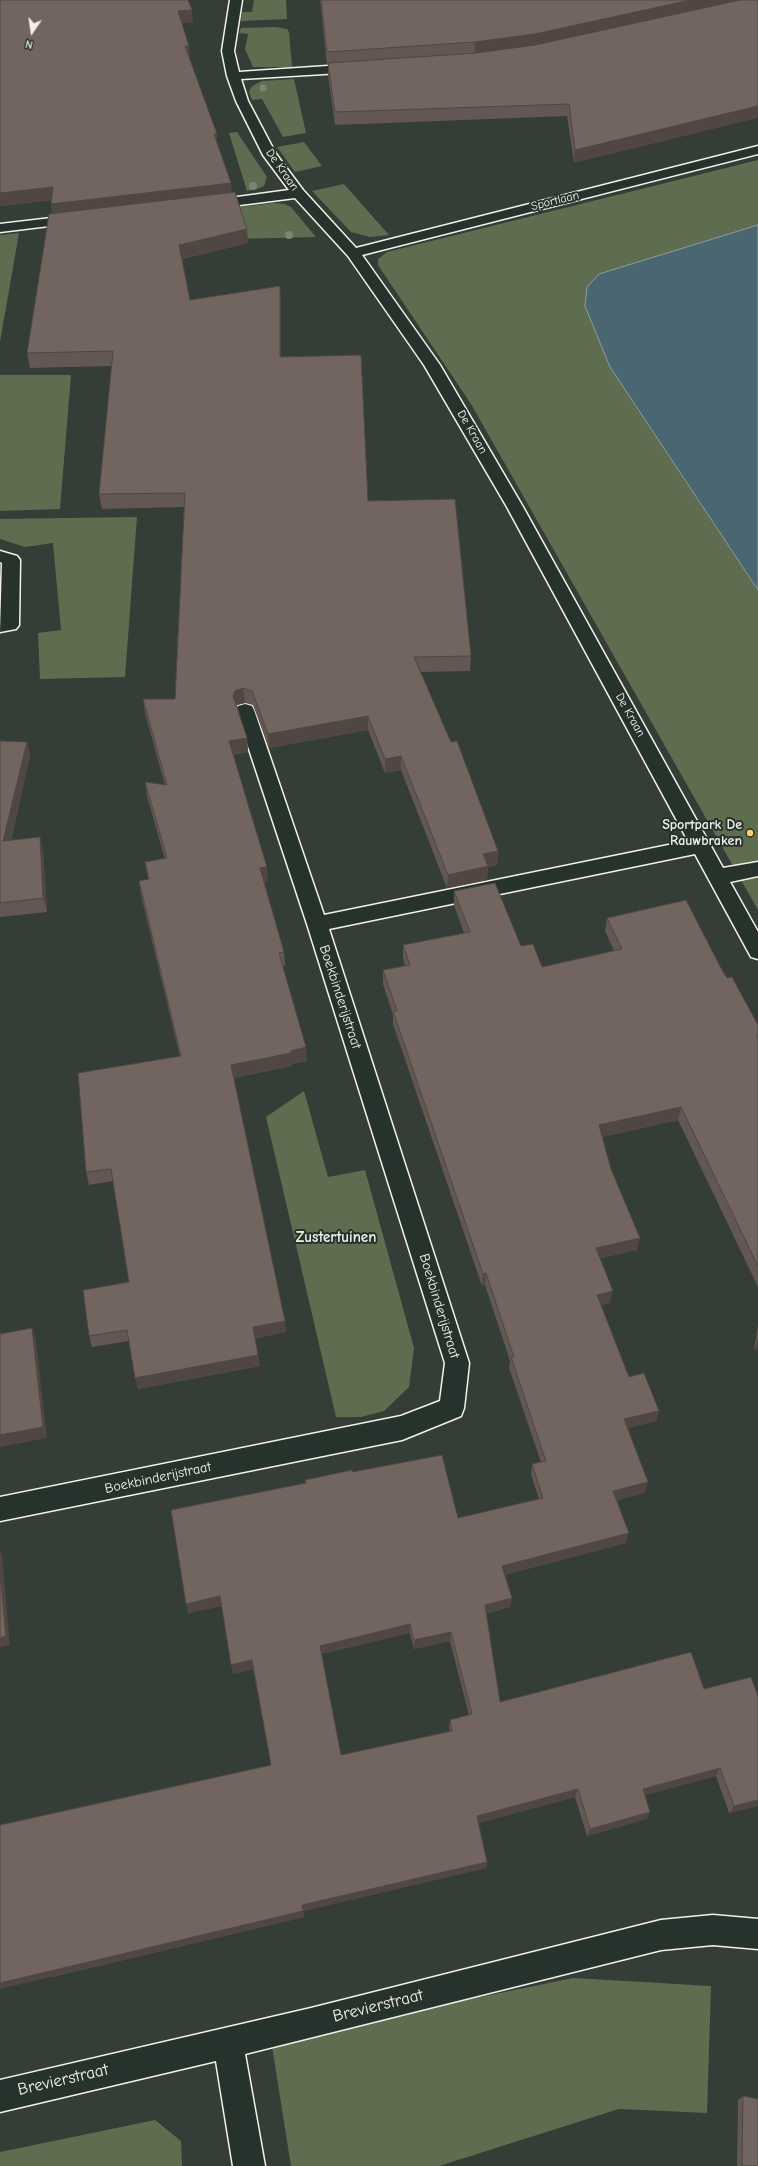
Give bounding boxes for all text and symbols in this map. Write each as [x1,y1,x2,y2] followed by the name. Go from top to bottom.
[12,12,52,52] north arrow
[24,37,34,51] text: N
[262,146,302,194] street label: De Kraan
[529,188,581,214] street label: Sportlaan
[454,408,490,456] street label: De Kraan
[612,691,648,739] street label: De Kraan
[662,817,742,850] place label: Sportpark De Rauwbraken
[745,828,755,838] marker: Sportpark De Rauwbraken
[315,943,365,1051] street label: Boekbinderijstraat
[296,1229,376,1247] district label: Zustertuinen
[415,1252,463,1360] street label: Boekbinderijstraat
[103,1459,213,1497] street label: Boekbinderijstraat
[331,1985,425,2027] street label: Brevierstraat
[16,2060,110,2100] street label: Brevierstraat

